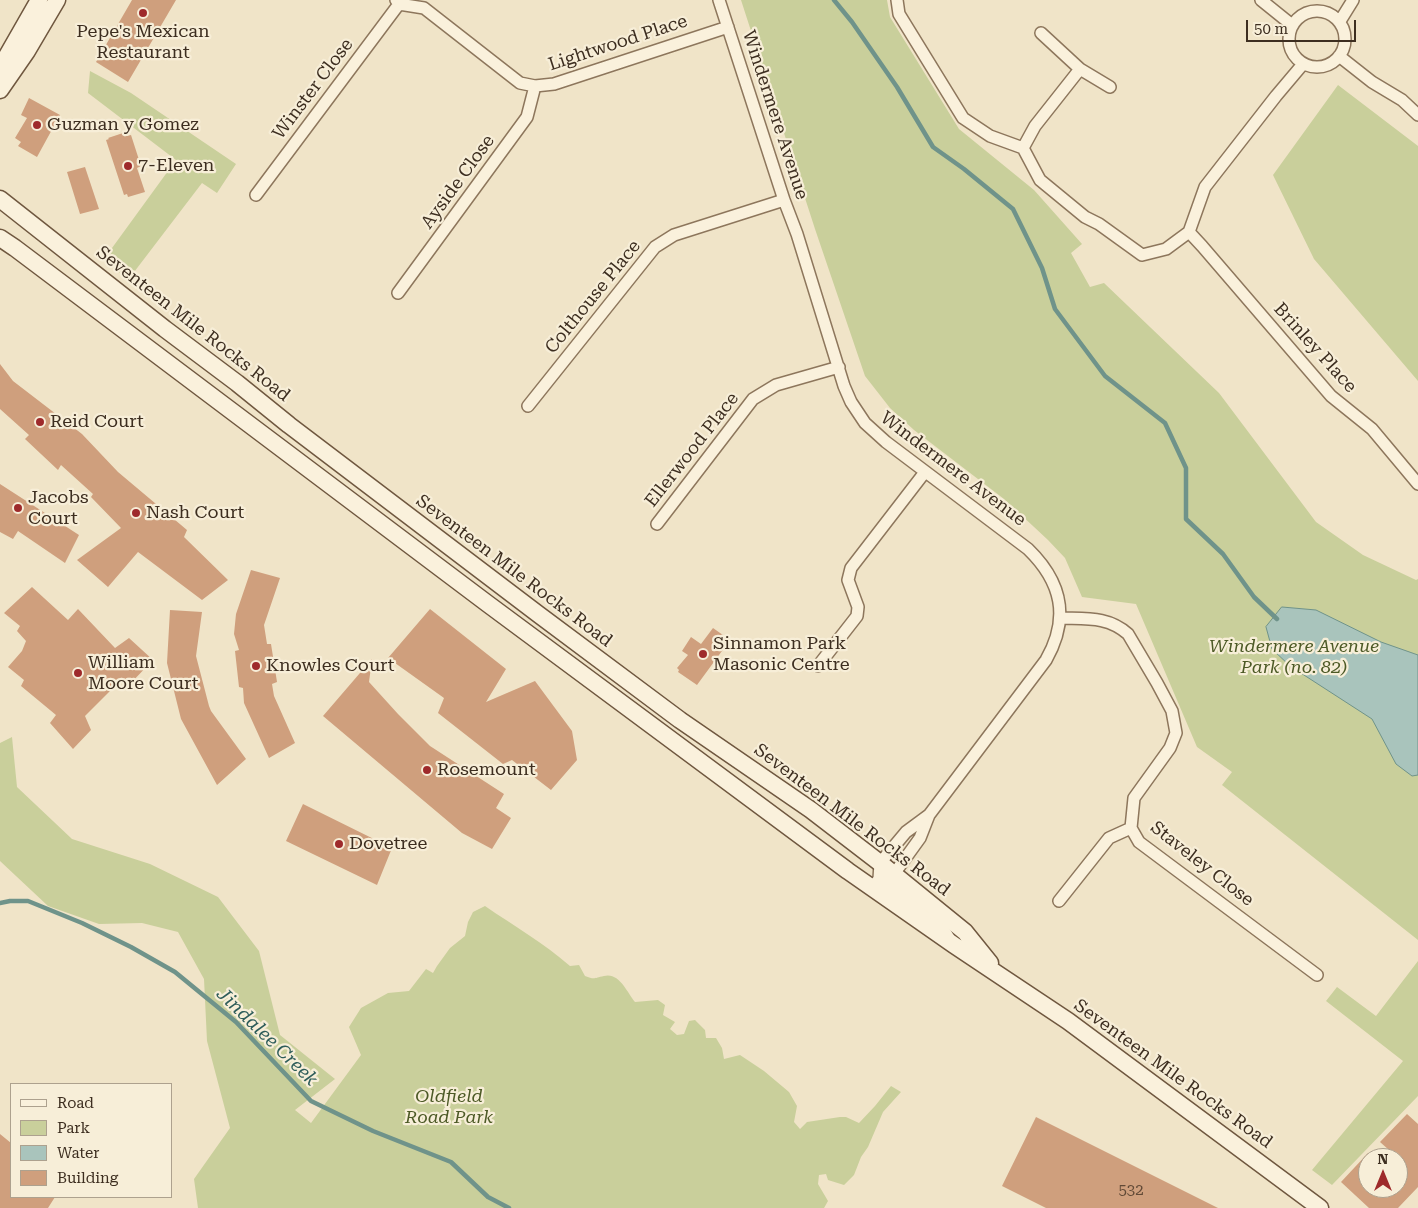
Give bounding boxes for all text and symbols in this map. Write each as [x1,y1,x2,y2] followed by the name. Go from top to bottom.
[137,7,149,19] marker: Pepe's Mexican Restaurant
[546,10,690,76] street label: Lightwood Place
[1248,10,1358,42] scale bar
[1254,20,1288,38] text: 50 m
[76,21,210,64] place label: Pepe's Mexican Restaurant
[737,28,813,202] street label: Windermere Avenue
[268,34,358,144] street label: Winster Close
[47,114,199,136] place label: Guzman y Gomez
[31,119,43,131] marker: Guzman y Gomez
[417,131,499,233] street label: Ayside Close
[138,155,214,177] place label: 7-Eleven
[122,160,134,172] marker: 7-Eleven
[541,236,645,358] street label: Colthouse Place
[92,242,294,406] street label: Seventeen Mile Rocks Road
[1269,299,1361,397] street label: Brinley Place
[641,388,743,512] street label: Ellerwood Place
[876,407,1030,531] street label: Windermere Avenue
[50,411,144,433] place label: Reid Court
[34,416,46,428] marker: Reid Court
[28,487,89,530] place label: Jacobs Court
[412,490,616,652] street label: Seventeen Mile Rocks Road
[12,502,24,514] marker: Jacobs Court
[146,502,244,524] place label: Nash Court
[130,507,142,519] marker: Nash Court
[713,633,850,676] place label: Sinnamon Park Masonic Centre
[1209,636,1379,679] park label: Windermere Avenue Park (no. 82)
[697,648,709,660] marker: Sinnamon Park Masonic Centre
[88,652,198,694] place label: William Moore Court
[266,655,395,677] place label: Knowles Court
[250,660,262,672] marker: Knowles Court
[72,667,84,679] marker: William Moore Court
[750,739,954,901] street label: Seventeen Mile Rocks Road
[437,759,536,781] place label: Rosemount
[421,764,433,776] marker: Rosemount
[1146,817,1258,911] street label: Staveley Close
[349,833,427,855] place label: Dovetree
[333,838,345,850] marker: Dovetree
[212,983,322,1091] water label: Jindalee Creek
[1070,995,1276,1153] street label: Seventeen Mile Rocks Road
[10,1083,172,1198] legend
[405,1086,493,1128] park label: Oldfield Road Park
[57,1094,94,1112] text: Road
[57,1119,90,1137] text: Park
[57,1144,99,1162] text: Water
[1358,1148,1408,1198] north arrow
[1378,1151,1388,1167] text: N
[57,1169,118,1187] text: Building
[1118,1182,1144,1200] house number: 532

